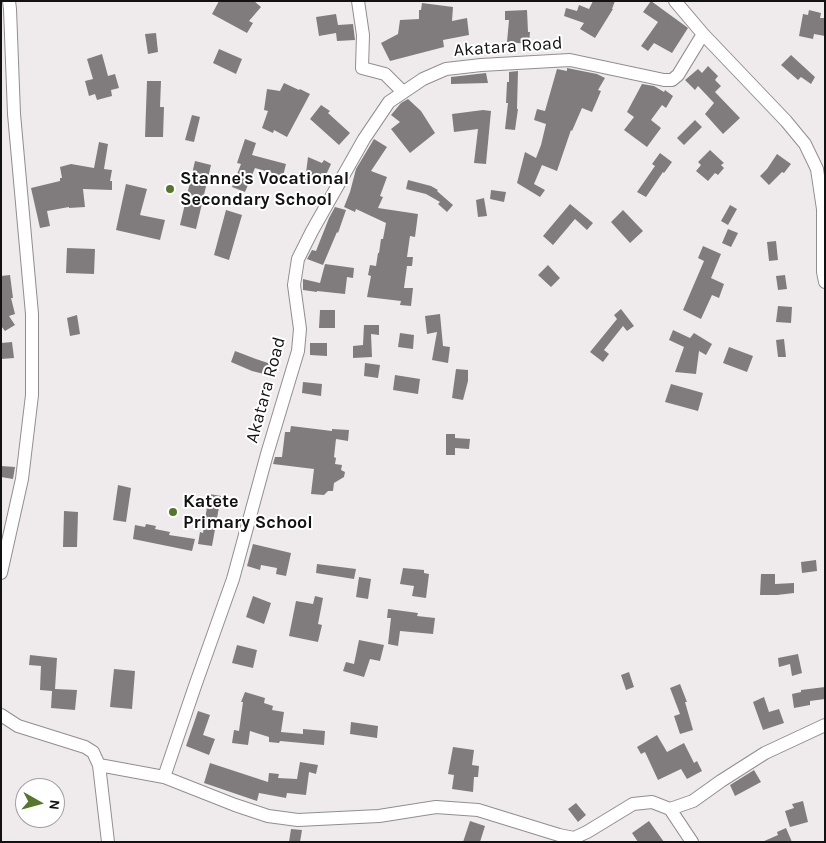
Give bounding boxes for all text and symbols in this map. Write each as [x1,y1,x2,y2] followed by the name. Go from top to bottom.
[453,32,563,62] street label: Akatara Road
[180,168,349,210] place label: Stanne's Vocational Secondary School
[164,183,176,195] marker: Stanne's Vocational Secondary School
[241,334,291,446] street label: Akatara Road
[183,491,313,534] place label: Katete Primary School
[167,506,179,518] marker: Katete Primary School
[15,778,65,828] north arrow
[45,799,63,811] text: N

